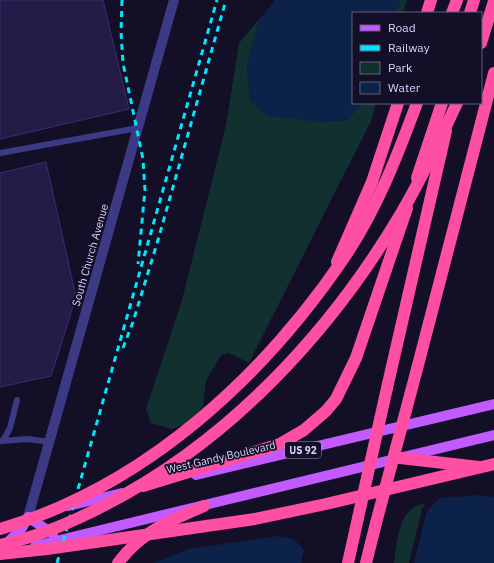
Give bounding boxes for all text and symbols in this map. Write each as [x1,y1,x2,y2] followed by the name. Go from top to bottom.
[352,12,482,104] legend
[388,20,416,35] text: Road
[388,40,430,55] text: Railway
[388,60,413,75] text: Park
[388,80,421,95] text: Water
[69,202,111,308] street label: South Church Avenue
[165,438,277,476] street label: West Gandy Boulevard
[285,442,321,458] road number: US 92

